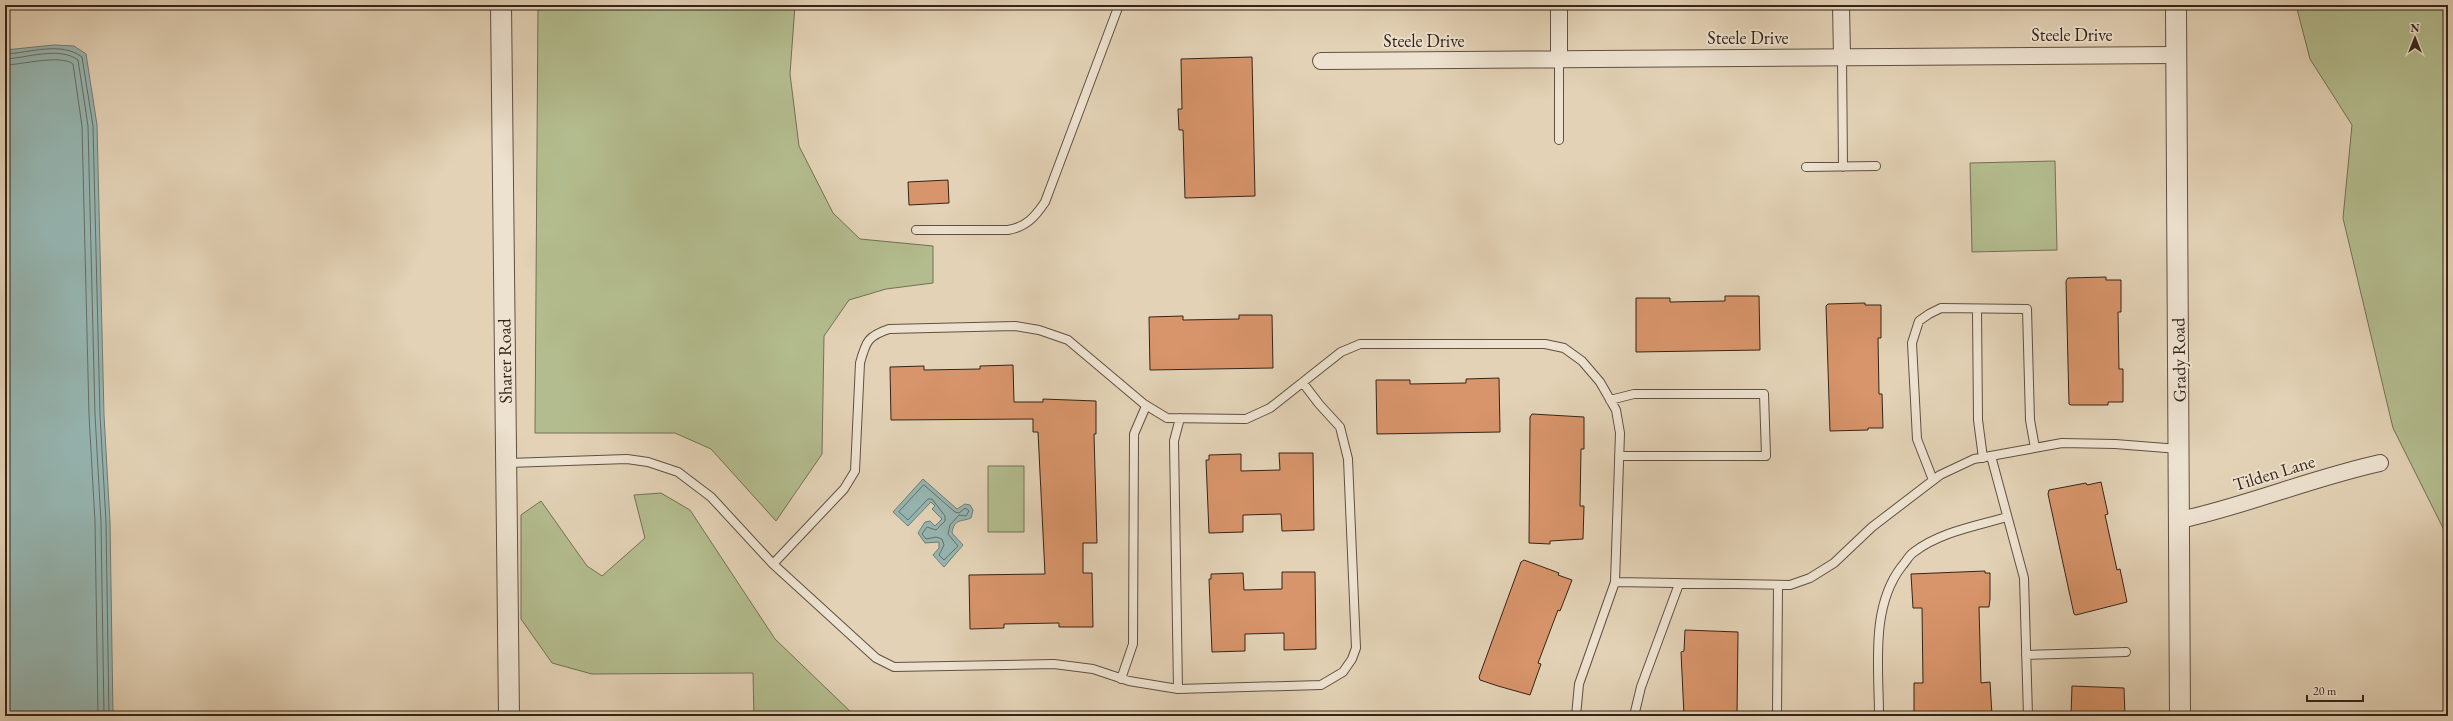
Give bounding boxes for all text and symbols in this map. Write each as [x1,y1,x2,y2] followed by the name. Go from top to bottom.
[2395,18,2435,58] north arrow
[2411,21,2420,35] text: N
[2031,23,2113,46] street label: Steele Drive
[1707,26,1789,49] street label: Steele Drive
[1383,29,1465,52] street label: Steele Drive
[492,317,517,404] street label: Sharer Road
[2166,317,2191,402] street label: Grady Road
[2230,449,2318,496] street label: Tilden Lane
[2307,677,2363,703] scale bar
[2313,683,2337,699] text: 20 m

